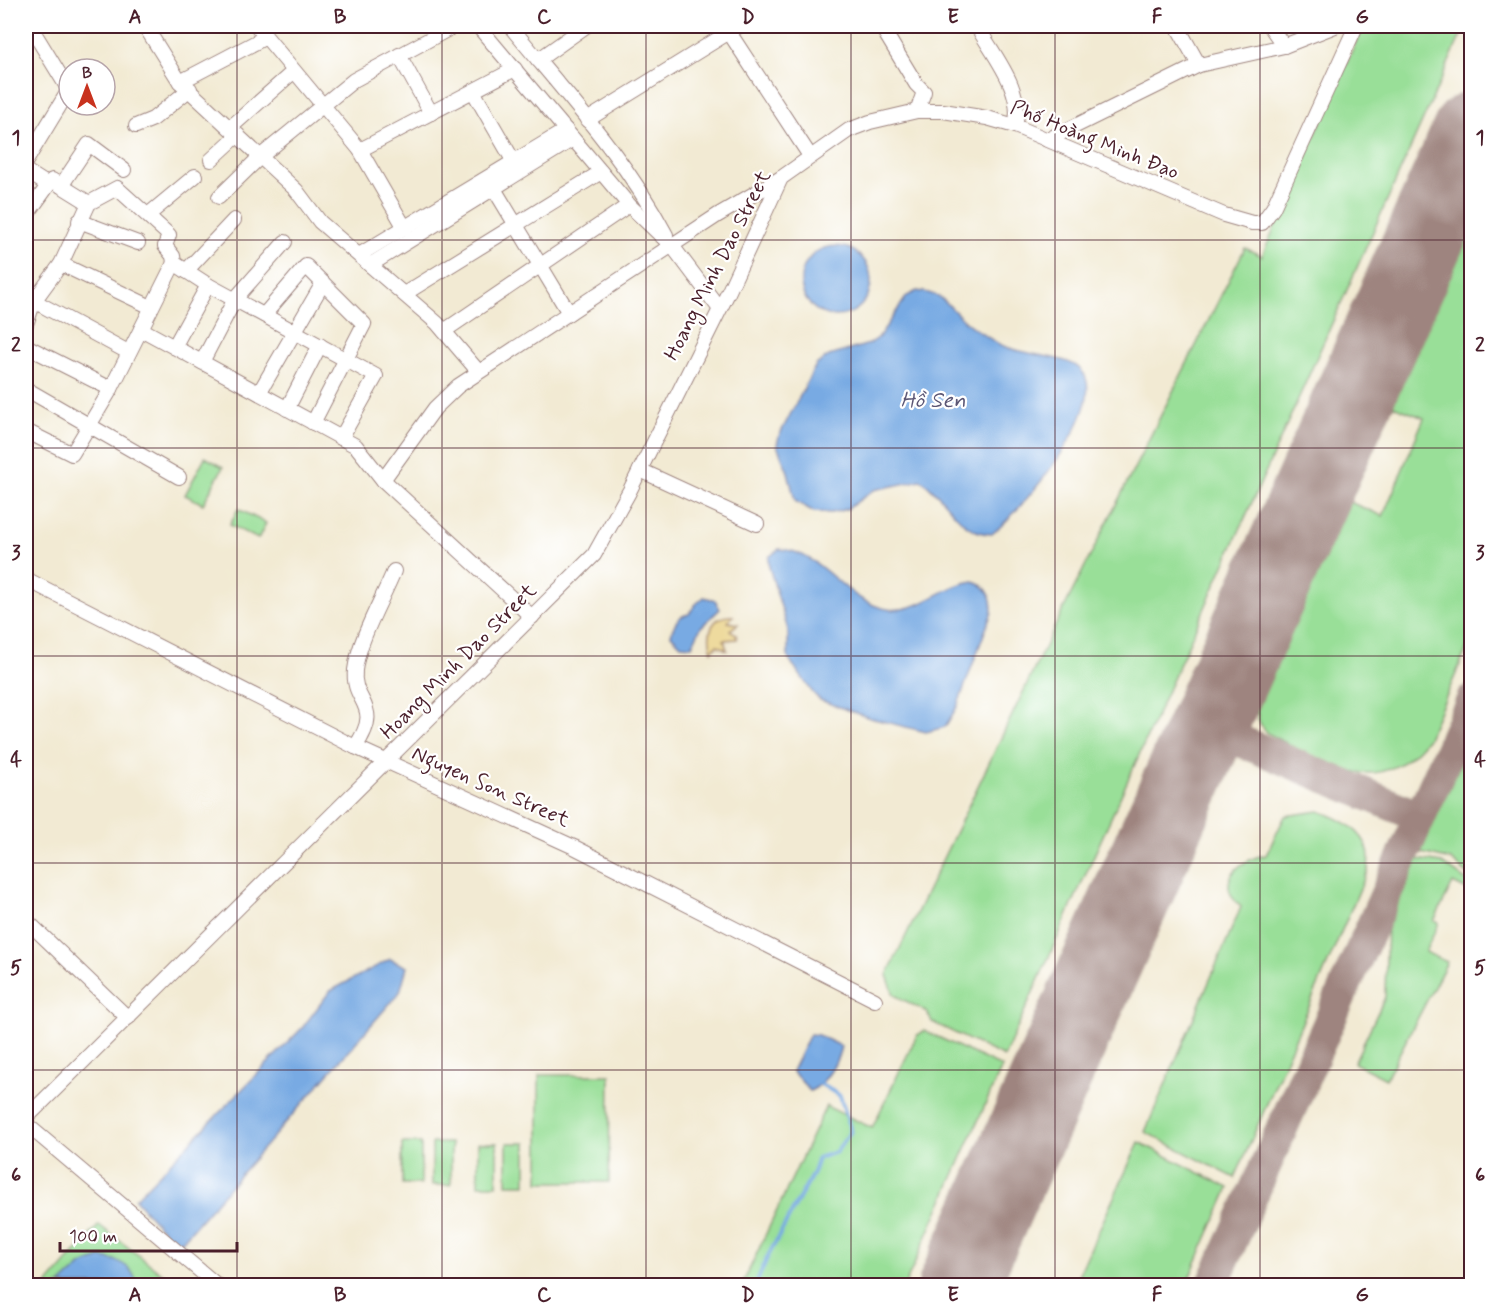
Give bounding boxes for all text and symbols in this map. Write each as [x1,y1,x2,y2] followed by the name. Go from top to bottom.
[128,4,142,31] text: A
[334,4,347,31] text: B
[537,4,552,31] text: C
[741,4,755,31] text: D
[947,4,959,31] text: E
[1152,4,1163,31] text: F
[1355,4,1369,31] text: G
[57,57,117,117] north arrow
[82,63,92,84] text: B
[1006,93,1183,188] street label: Phố Hoàng Minh Đạo
[12,125,20,152] text: 1
[1476,125,1484,152] text: 1
[658,165,779,366] street label: Hoang Minh Dao Street
[11,332,21,359] text: 2
[1475,332,1485,359] text: 2
[900,387,966,415] water label: Hồ Sen
[11,540,21,567] text: 3
[1475,540,1485,567] text: 3
[374,577,544,747] street label: Hoang Minh Dao Street
[406,740,575,836] street label: Nguyen Son Street
[10,747,22,774] text: 4
[1474,747,1486,774] text: 4
[10,955,22,982] text: 5
[1474,955,1486,982] text: 5
[11,1162,21,1189] text: 6
[1475,1162,1485,1189] text: 6
[60,1215,237,1253] scale bar
[69,1225,117,1249] text: 100 m
[128,1282,142,1309] text: A
[334,1282,347,1309] text: B
[537,1282,552,1309] text: C
[741,1282,755,1309] text: D
[947,1282,959,1309] text: E
[1152,1282,1163,1309] text: F
[1355,1282,1369,1309] text: G

